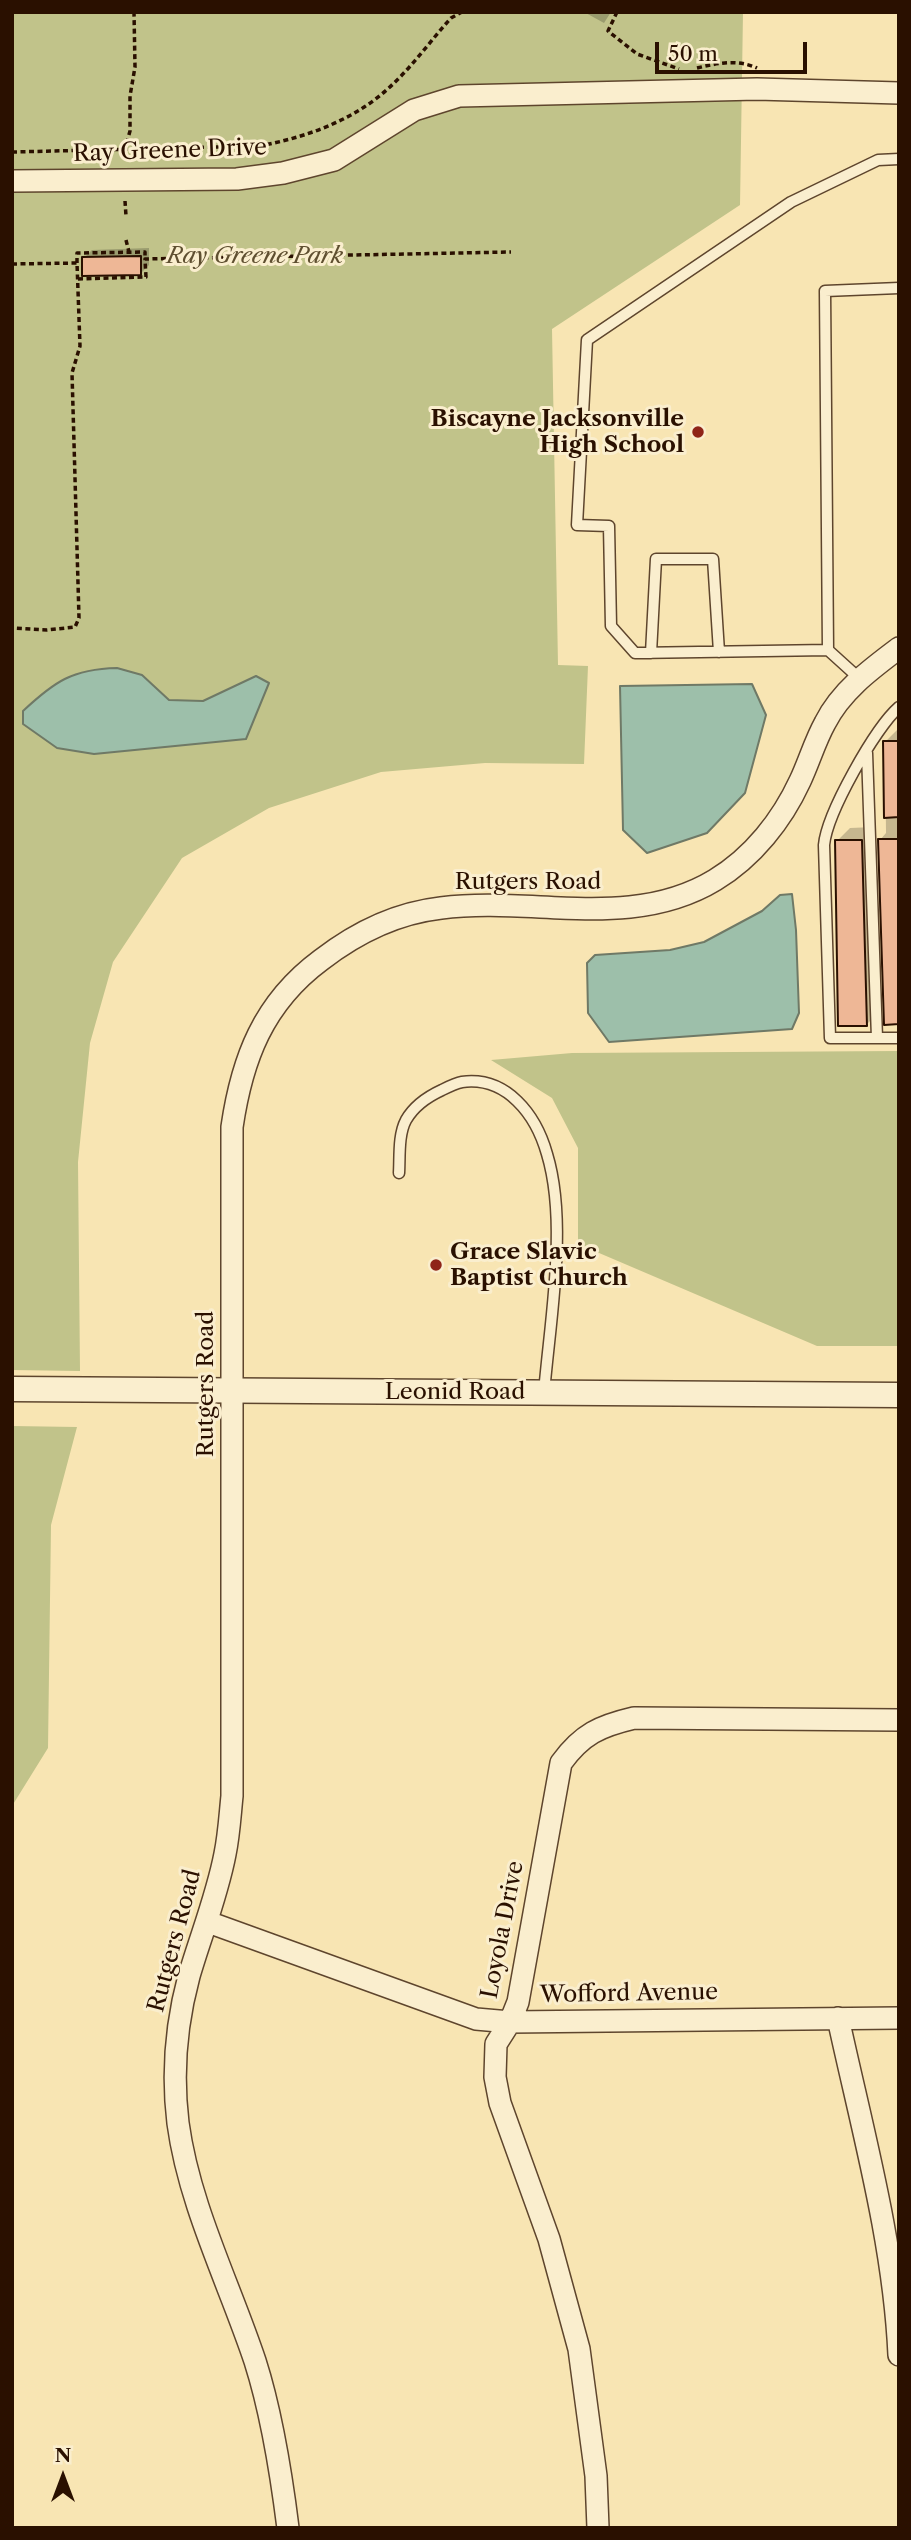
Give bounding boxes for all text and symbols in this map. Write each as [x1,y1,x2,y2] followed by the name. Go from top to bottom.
[659,28,811,72] scale bar
[668,41,718,66] text: 50 m
[73,134,267,168] street label: Ray Greene Drive
[167,242,343,270] park label: Ray Greene Park
[431,405,684,459] place label: Biscayne Jacksonville High School
[690,424,706,440] marker: Biscayne Jacksonville High School
[455,868,601,896] street label: Rutgers Road
[450,1238,628,1292] place label: Grace Slavic Baptist Church
[428,1257,444,1273] marker: Grace Slavic Baptist Church
[192,1311,220,1457] street label: Rutgers Road
[385,1378,525,1406] street label: Leonid Road
[476,1859,530,2001] street label: Loyola Drive
[143,1867,207,2015] street label: Rutgers Road
[540,1979,718,2009] street label: Wofford Avenue
[28,2442,98,2512] north arrow
[55,2444,71,2467] text: N

